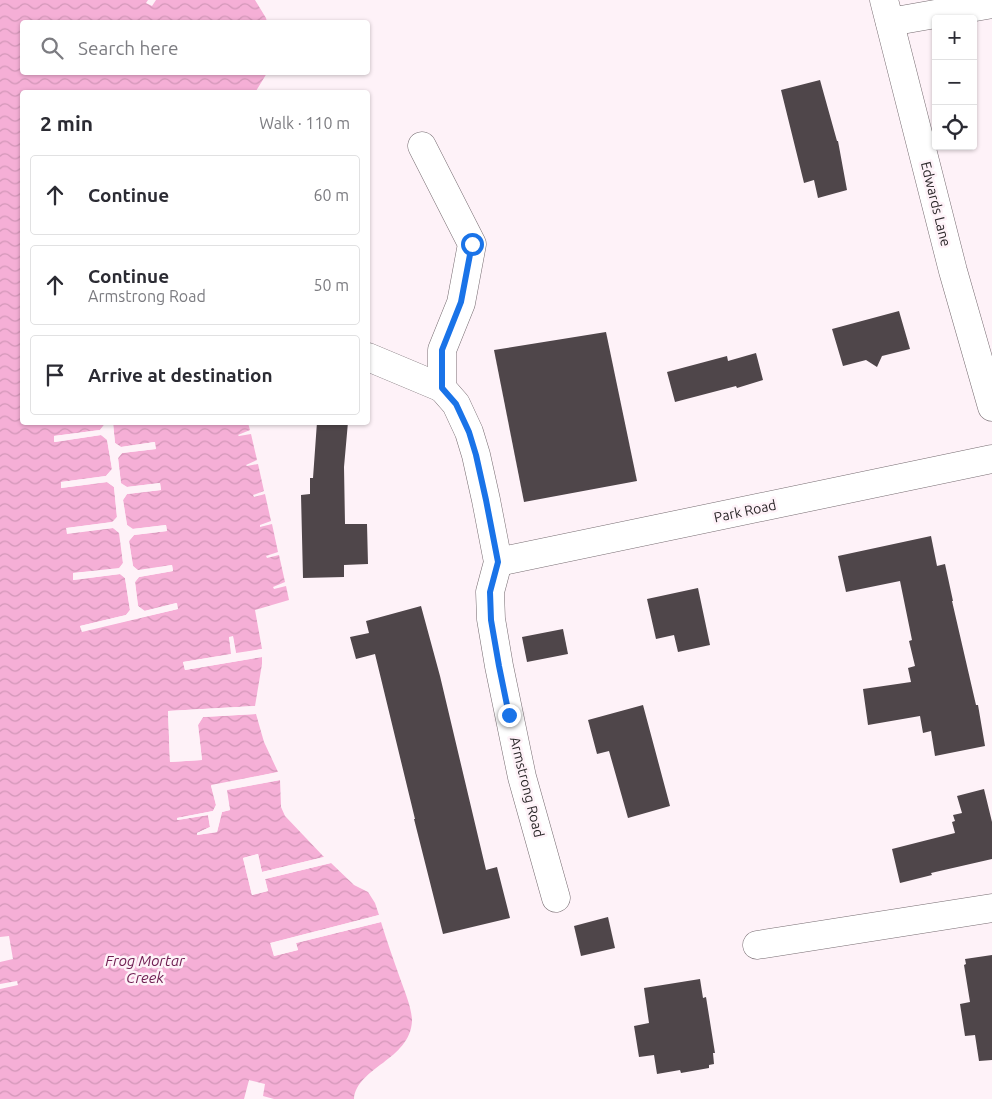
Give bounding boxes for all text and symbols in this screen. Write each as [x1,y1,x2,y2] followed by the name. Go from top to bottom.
[932,15,977,150] map controls
[932,15,977,60] button: +
[20,20,370,75] search box
[38,34,66,62] icon: search
[78,37,178,59] text: Search here
[932,60,977,105] button: −
[932,105,977,150] button: locate
[40,111,93,135] text: 2 min
[259,114,350,132] text: Walk · 110 m
[918,160,954,248] street label: Edwards Lane
[41,181,69,209] icon: ahead
[88,184,169,206] text: Continue
[313,186,349,204] text: 60 m
[461,233,484,256] route start
[88,265,169,287] text: Continue
[41,271,69,299] icon: ahead
[313,276,349,294] text: 50 m
[88,287,206,305] text: Armstrong Road
[41,361,69,389] icon: arrive
[88,364,273,386] text: Arrive at destination
[712,497,778,525] street label: Park Road
[498,704,521,727] route end
[507,735,547,839] street label: Armstrong Road
[105,952,186,986] water label: Frog Mortar Creek

